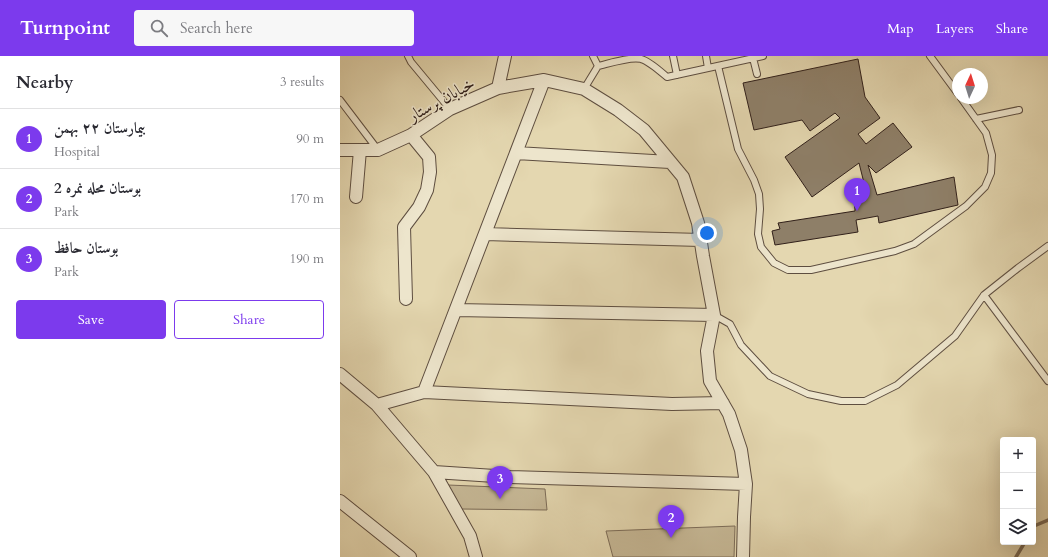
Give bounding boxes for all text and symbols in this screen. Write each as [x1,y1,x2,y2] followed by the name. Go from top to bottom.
[134,10,414,46] search box
[20,15,110,41] text: Turnpoint
[148,17,170,39] icon: search
[180,18,253,38] text: Search here
[887,19,914,38] text: Map
[936,19,974,38] text: Layers
[996,19,1028,38] text: Share
[952,68,988,104] north arrow
[16,71,73,94] text: Nearby
[402,72,479,128] street label: خیابان پرستار
[280,73,324,91] text: 3 results
[54,118,145,138] text: بیمارستان ۲۲ بهمن
[26,130,32,148] text: 1
[296,130,324,148] text: 90 m
[54,143,100,161] text: Hospital
[54,178,141,198] text: بوستان محله نمره 2
[844,178,870,211] pin: 1
[26,190,32,208] text: 2
[290,190,324,208] text: 170 m
[54,203,79,221] text: Park
[697,223,717,243] your location
[54,238,118,258] text: بوستان حافظ
[26,250,32,268] text: 3
[290,250,324,268] text: 190 m
[54,263,79,281] text: Park
[16,300,166,339] button: Save
[174,300,324,339] button: Share
[1000,437,1036,545] map controls
[1000,437,1036,473] button: +
[487,466,513,499] pin: 3
[1000,473,1036,509] button: −
[658,505,684,538] pin: 2
[1000,509,1036,545] button: layers

